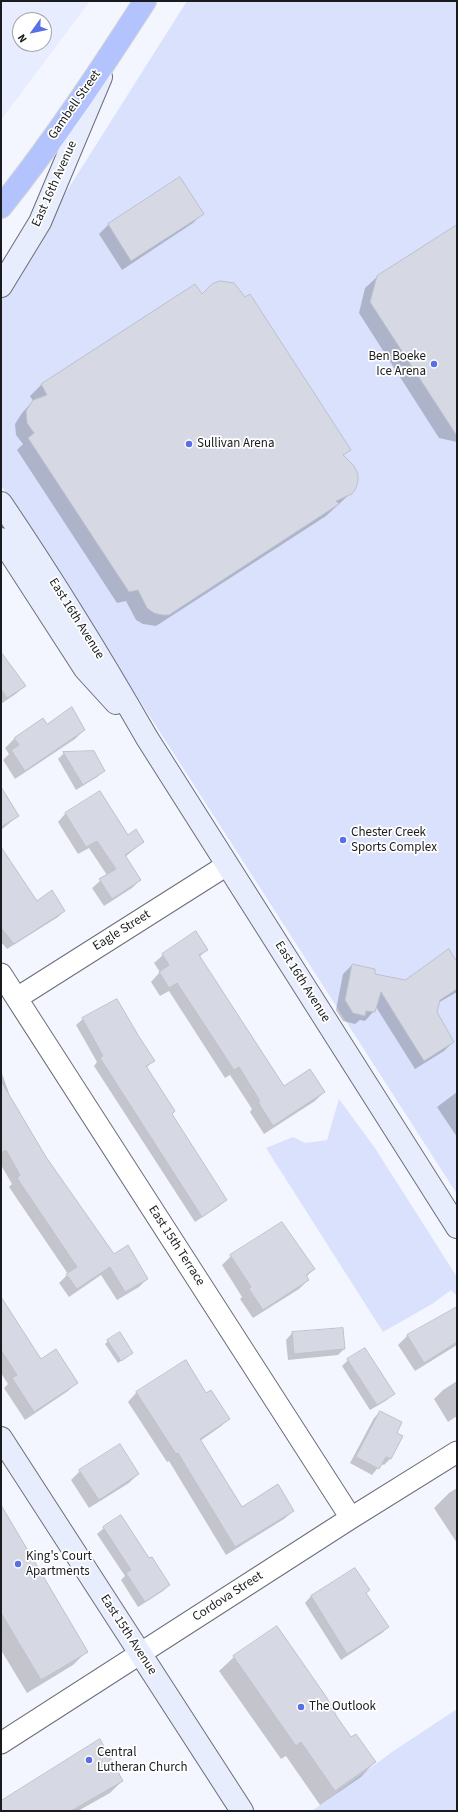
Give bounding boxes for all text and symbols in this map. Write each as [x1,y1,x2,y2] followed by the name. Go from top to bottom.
[12,12,52,52] north arrow
[14,31,31,45] text: N
[45,67,105,143] street label: Gambell Street
[29,139,81,229] street label: East 16th Avenue
[368,349,426,380] place label: Ben Boeke Ice Arena
[429,359,439,369] marker: Ben Boeke Ice Arena
[197,436,274,452] place label: Sullivan Arena
[184,439,194,449] marker: Sullivan Arena
[45,576,107,662] street label: East 16th Avenue
[351,825,437,856] place label: Chester Creek Sports Complex
[338,835,348,845] marker: Chester Creek Sports Complex
[90,907,154,955] street label: Eagle Street
[271,939,333,1025] street label: East 16th Avenue
[144,1203,208,1289] street label: East 15th Terrace
[26,1549,92,1580] place label: King's Court Apartments
[13,1559,23,1569] marker: King's Court Apartments
[190,1569,266,1625] street label: Cordova Street
[96,1592,160,1678] street label: East 15th Avenue
[309,1699,376,1715] place label: The Outlook
[296,1702,306,1712] marker: The Outlook
[97,1745,188,1776] place label: Central Lutheran Church
[84,1755,94,1765] marker: Central Lutheran Church

